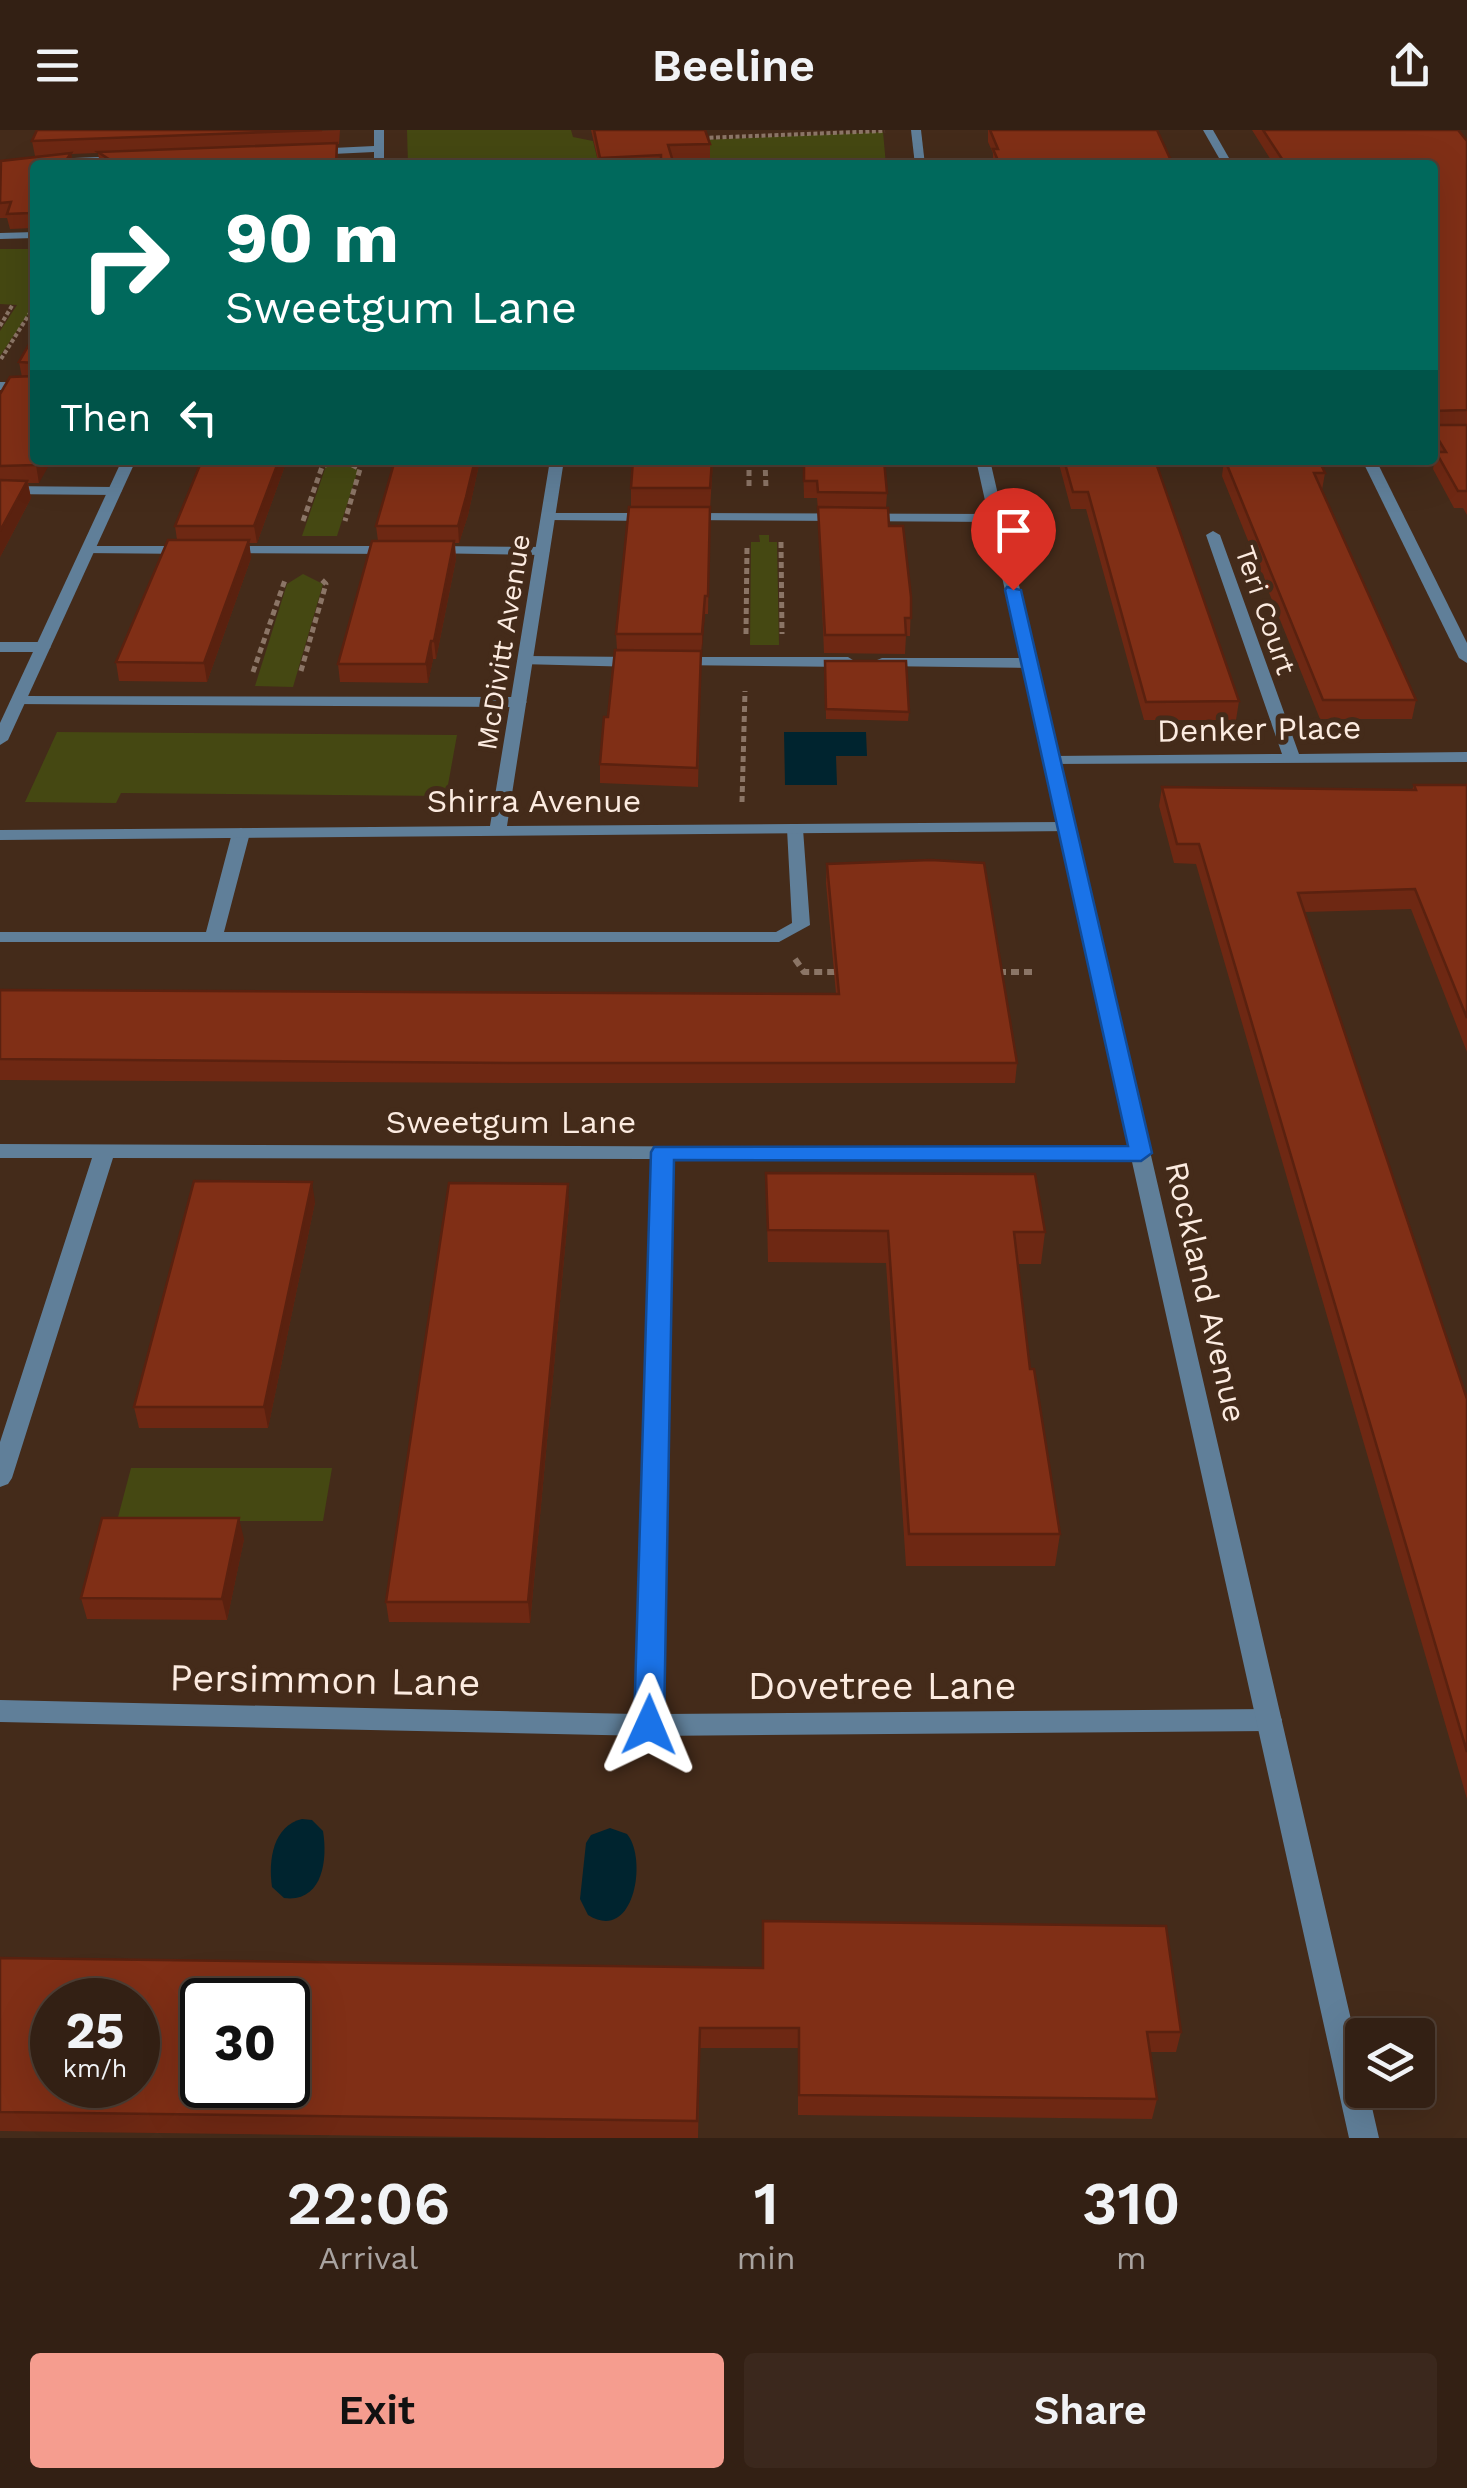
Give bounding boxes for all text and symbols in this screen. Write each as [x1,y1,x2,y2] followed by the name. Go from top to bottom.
[30,38,85,93] icon: menu
[1382,38,1437,93] icon: share
[652,39,815,92] text: Beeline
[225,197,399,279] text: 90 m
[60,200,190,330] icon: right
[225,281,577,334] text: Sweetgum Lane
[171,390,226,445] icon: left
[60,396,151,440] text: Then
[971,488,1056,591] pin
[986,503,1041,558] icon: arrive
[470,532,537,752] street label: McDivitt Avenue
[1228,541,1303,679] street label: Teri Court
[1156,708,1362,750] street label: Denker Place
[427,782,641,820] street label: Shirra Avenue
[386,1103,636,1141] street label: Sweetgum Lane
[1158,1158,1254,1426] street label: Rockland Avenue
[169,1655,481,1705] street label: Persimmon Lane
[748,1664,1016,1708] street label: Dovetree Lane
[597,1673,701,1777] position arrow
[180,1978,310,2108] speed limit sign: 30
[66,2001,124,2060] text: 25
[1345,2018,1435,2108] map controls
[1345,2018,1435,2108] button: layers
[63,2054,127,2083] text: km/h
[286,2168,450,2239] text: 22:06
[754,2168,779,2239] text: 1
[1082,2168,1181,2239] text: 310
[318,2239,418,2277] text: Arrival
[737,2239,796,2277] text: min
[1116,2239,1147,2277] text: m
[30,2353,724,2468] button: Exit
[744,2353,1437,2468] button: Share

